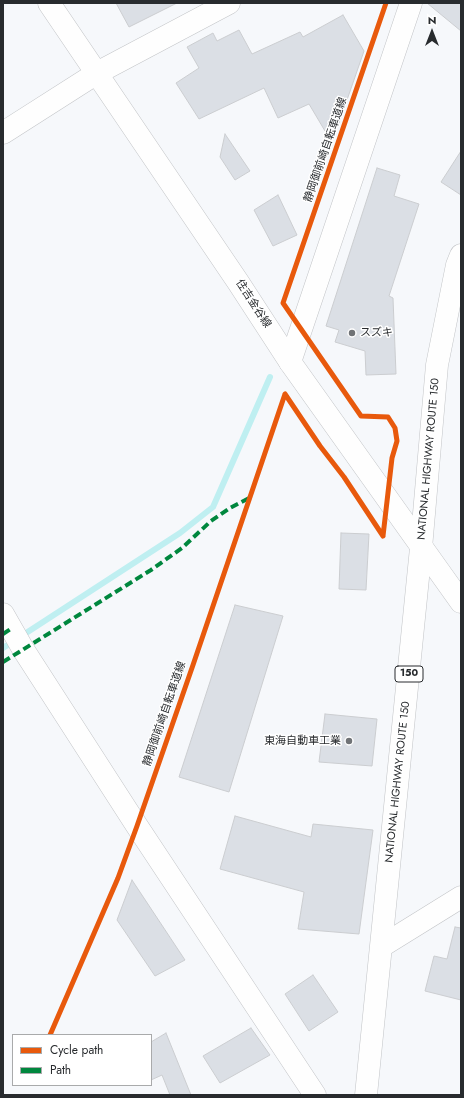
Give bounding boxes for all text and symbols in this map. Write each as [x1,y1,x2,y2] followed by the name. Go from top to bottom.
[412,12,452,52] north arrow
[428,12,436,28] text: N
[302,96,350,204] street label: 静岡御前崎自転車道線
[232,277,274,331] street label: 住吉金谷線
[360,326,393,340] place label: スズキ
[347,328,357,338] marker: スズキ
[415,378,443,540] street label: NATIONAL HIGHWAY ROUTE 150
[141,660,189,768] street label: 静岡御前崎自転車道線
[395,666,423,682] road number: 150
[383,701,413,863] street label: NATIONAL HIGHWAY ROUTE 150
[264,734,341,748] place label: 東海自動車工業
[344,736,354,746] marker: 東海自動車工業
[12,1034,152,1086] legend
[50,1041,103,1059] text: Cycle path
[50,1061,71,1079] text: Path

